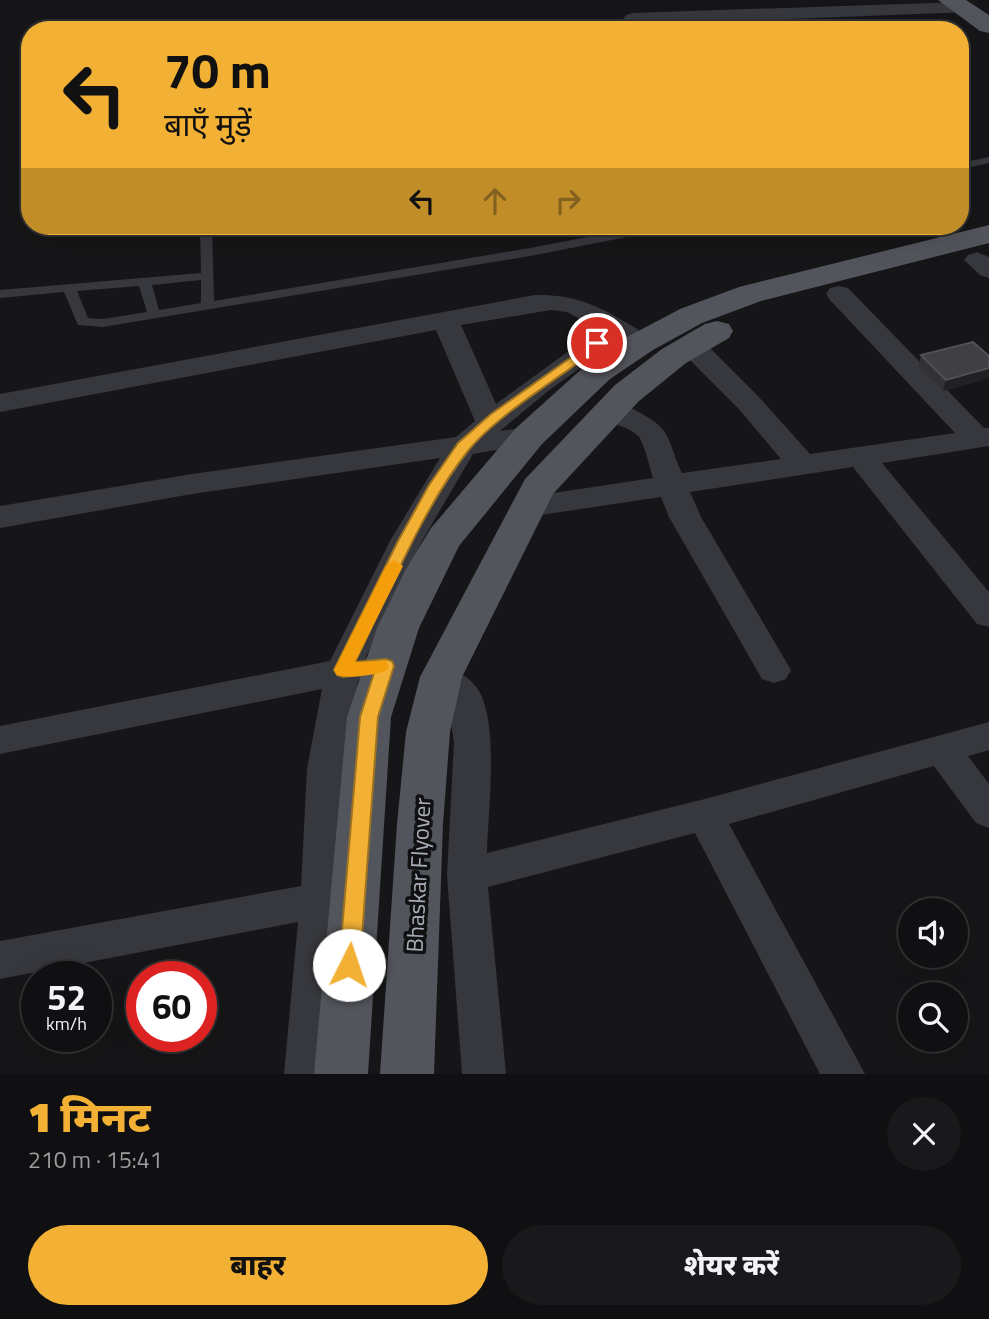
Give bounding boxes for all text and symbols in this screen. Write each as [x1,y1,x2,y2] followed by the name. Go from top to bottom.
[164,32,271,107] text: 70 m
[49,49,140,140] icon: left
[164,100,252,148] text: बाएँ मुड़ें
[403,182,441,220] icon: left
[476,182,514,220] icon: ahead
[549,182,587,220] icon: right
[567,313,627,373] pin
[578,324,616,362] icon: arrive
[396,797,440,953] street label: Bhaskar Flyover
[898,898,968,1052] map controls
[898,898,968,968] button: sound
[312,928,386,1002] position arrow
[126,961,217,1052] speed limit sign: 60
[47,970,86,1024] text: 52
[898,982,968,1052] button: search
[46,1010,87,1037] text: km/h
[28,1084,151,1148] text: 1 मिनट
[887,1097,961,1171] button: close
[28,1142,163,1177] text: 210 m · 15:41
[28,1225,488,1305] button: बाहर
[502,1225,961,1305] button: शेयर करें

